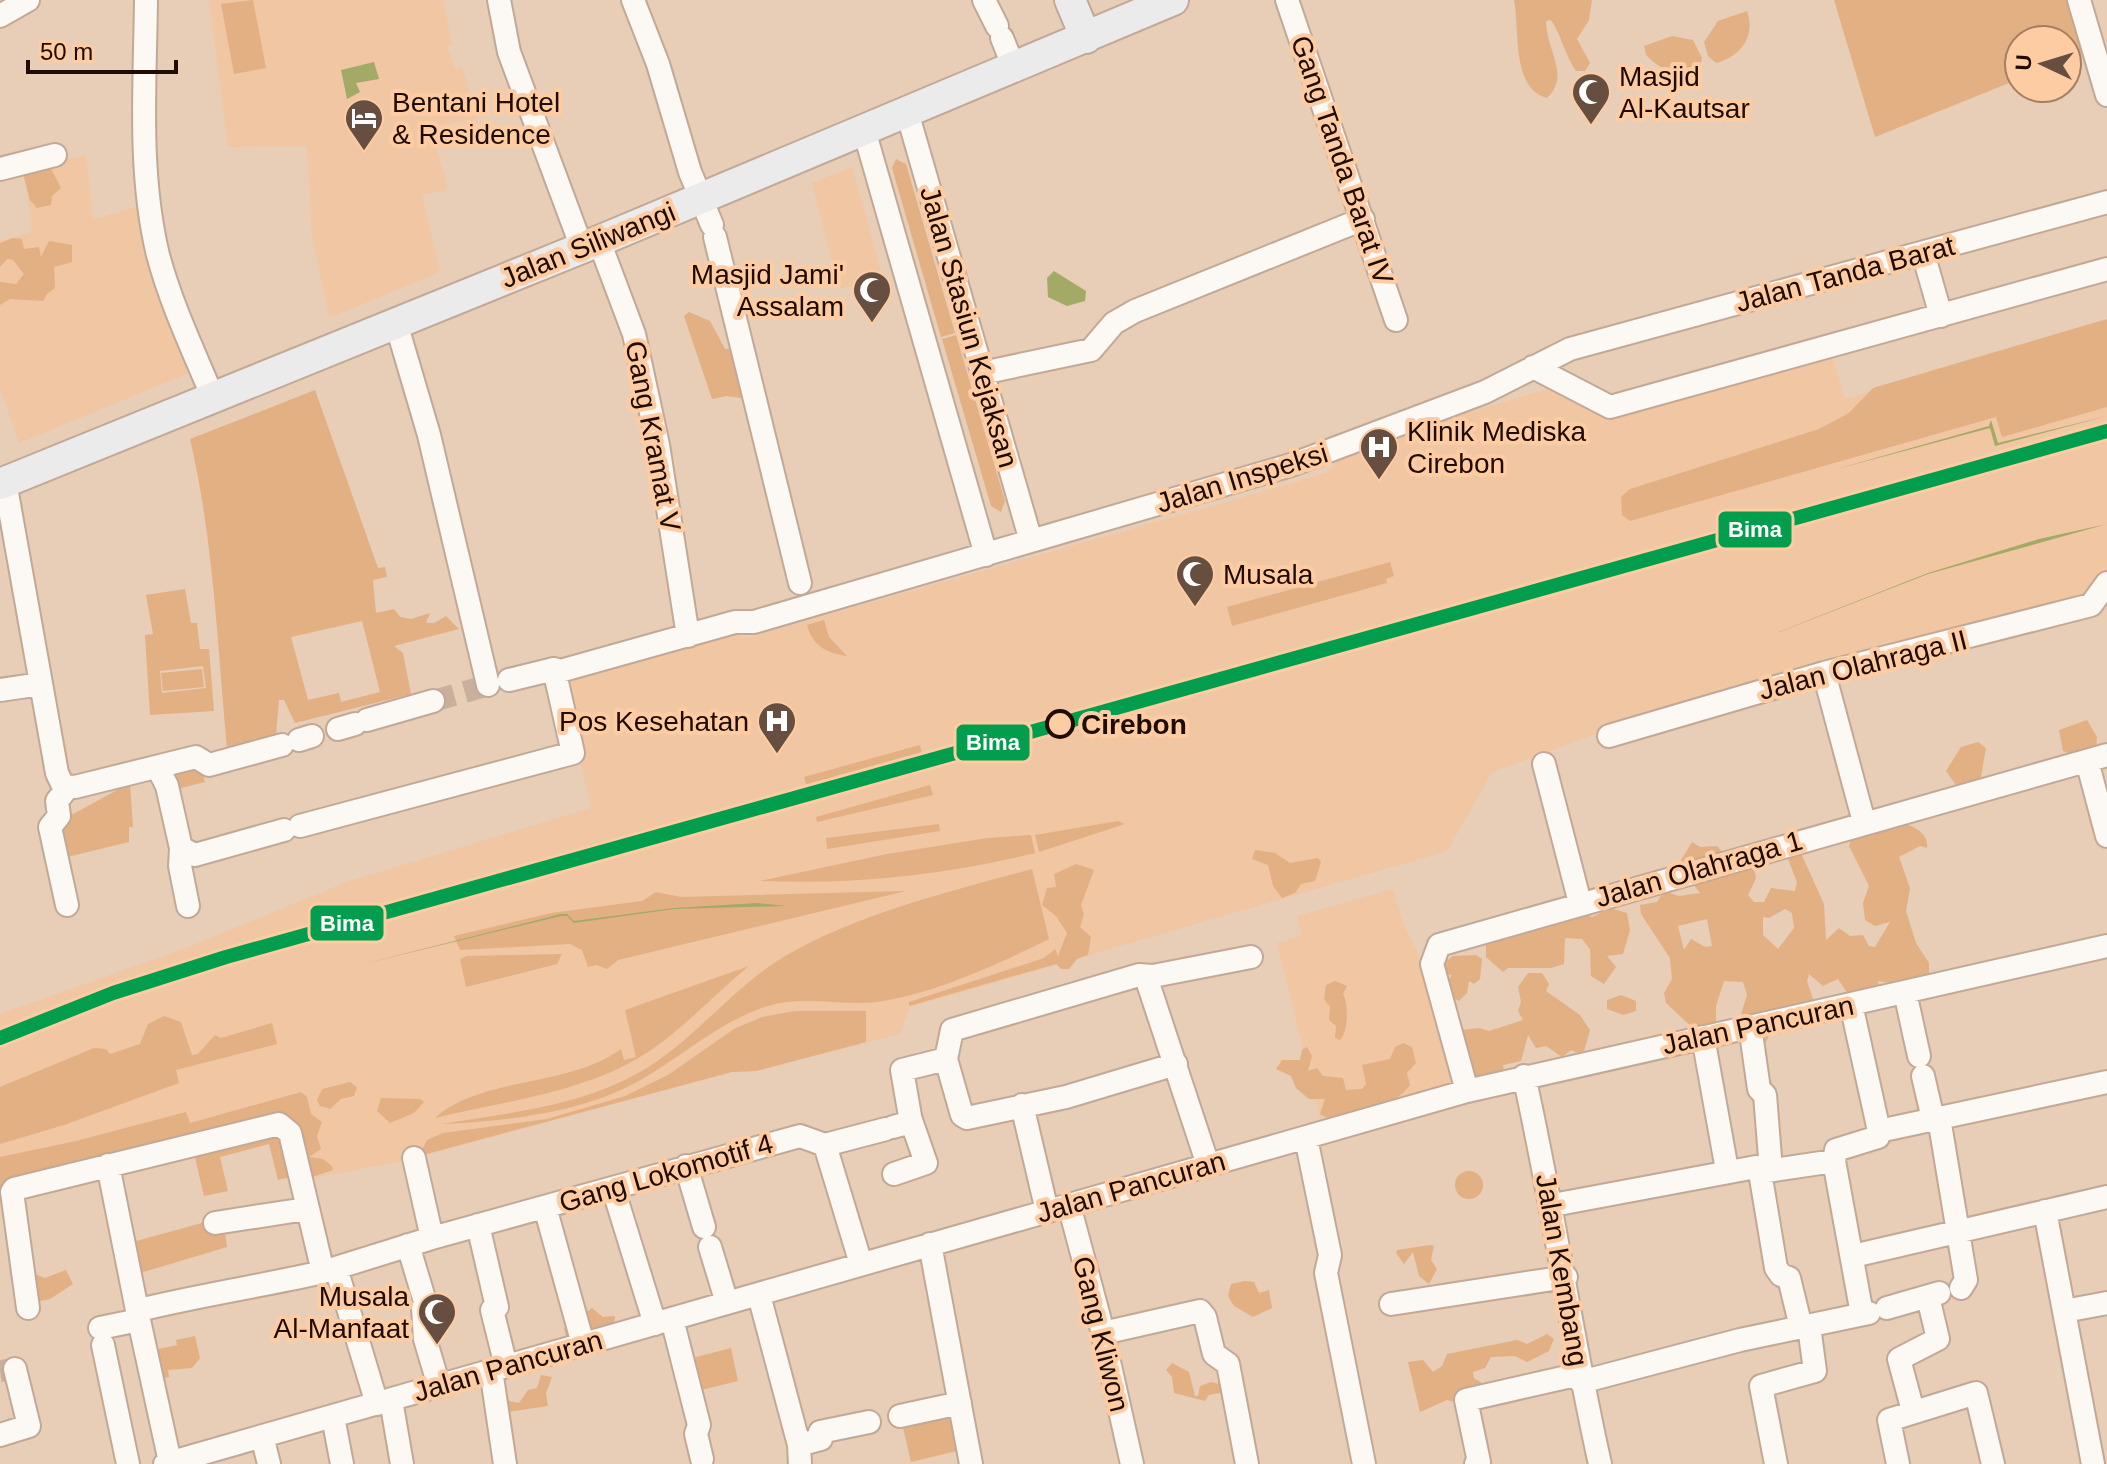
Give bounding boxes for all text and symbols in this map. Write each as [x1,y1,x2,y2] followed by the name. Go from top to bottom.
[28,24,176,74] scale bar
[2003,24,2083,104] north arrow
[1285,32,1399,289] street label: Gang Tanda Barat IV
[40,38,93,65] text: 50 m
[2011,54,2037,71] text: U
[1619,61,1750,124] place label: Masjid Al-Kautsar
[1570,71,1612,126] mosque icon: Masjid Al-Kautsar
[392,87,560,150] place label: Bentani Hotel & Residence
[343,97,385,152] hotel icon: Bentani Hotel & Residence
[914,183,1024,471] street label: Jalan Stasiun Kejaksan
[496,196,680,294] street label: Jalan Siliwangi
[1732,230,1958,318] street label: Jalan Tanda Barat
[691,259,844,322] place label: Masjid Jami' Assalam
[851,269,893,324] mosque icon: Masjid Jami' Assalam
[619,338,687,534] street label: Gang Kramat V
[1407,416,1586,479] place label: Klinik Mediska Cirebon
[1358,426,1400,481] hospital icon: Klinik Mediska Cirebon
[1153,437,1331,519] street label: Jalan Inspeksi
[1717,510,1793,549] line badge: Bima
[1728,517,1783,542] text: Bima
[1174,553,1216,608] mosque icon: Musala
[1223,559,1314,590] place label: Musala
[1756,624,1970,706] street label: Jalan Olahraga II
[756,700,798,755] hospital icon: Pos Kesehatan
[559,706,749,737] place label: Pos Kesehatan
[1081,709,1187,740] place label: Cirebon
[1046,710,1074,738] marker: Cirebon
[955,723,1031,762] line badge: Bima
[966,730,1021,755] text: Bima
[1592,825,1806,913] street label: Jalan Olahraga 1
[309,904,385,942] line badge: Bima
[320,911,375,936] text: Bima
[1660,990,1856,1060] street label: Jalan Pancuran
[555,1128,777,1218] street label: Gang Lokomotif 4
[1033,1145,1229,1229] street label: Jalan Pancuran
[1530,1171,1594,1369] street label: Jalan Kembang
[1067,1253,1135,1415] street label: Gang Kliwon
[274,1281,409,1344] place label: Musala Al-Manfaat
[416,1291,458,1346] mosque icon: Musala Al-Manfaat
[410,1324,606,1408] street label: Jalan Pancuran

